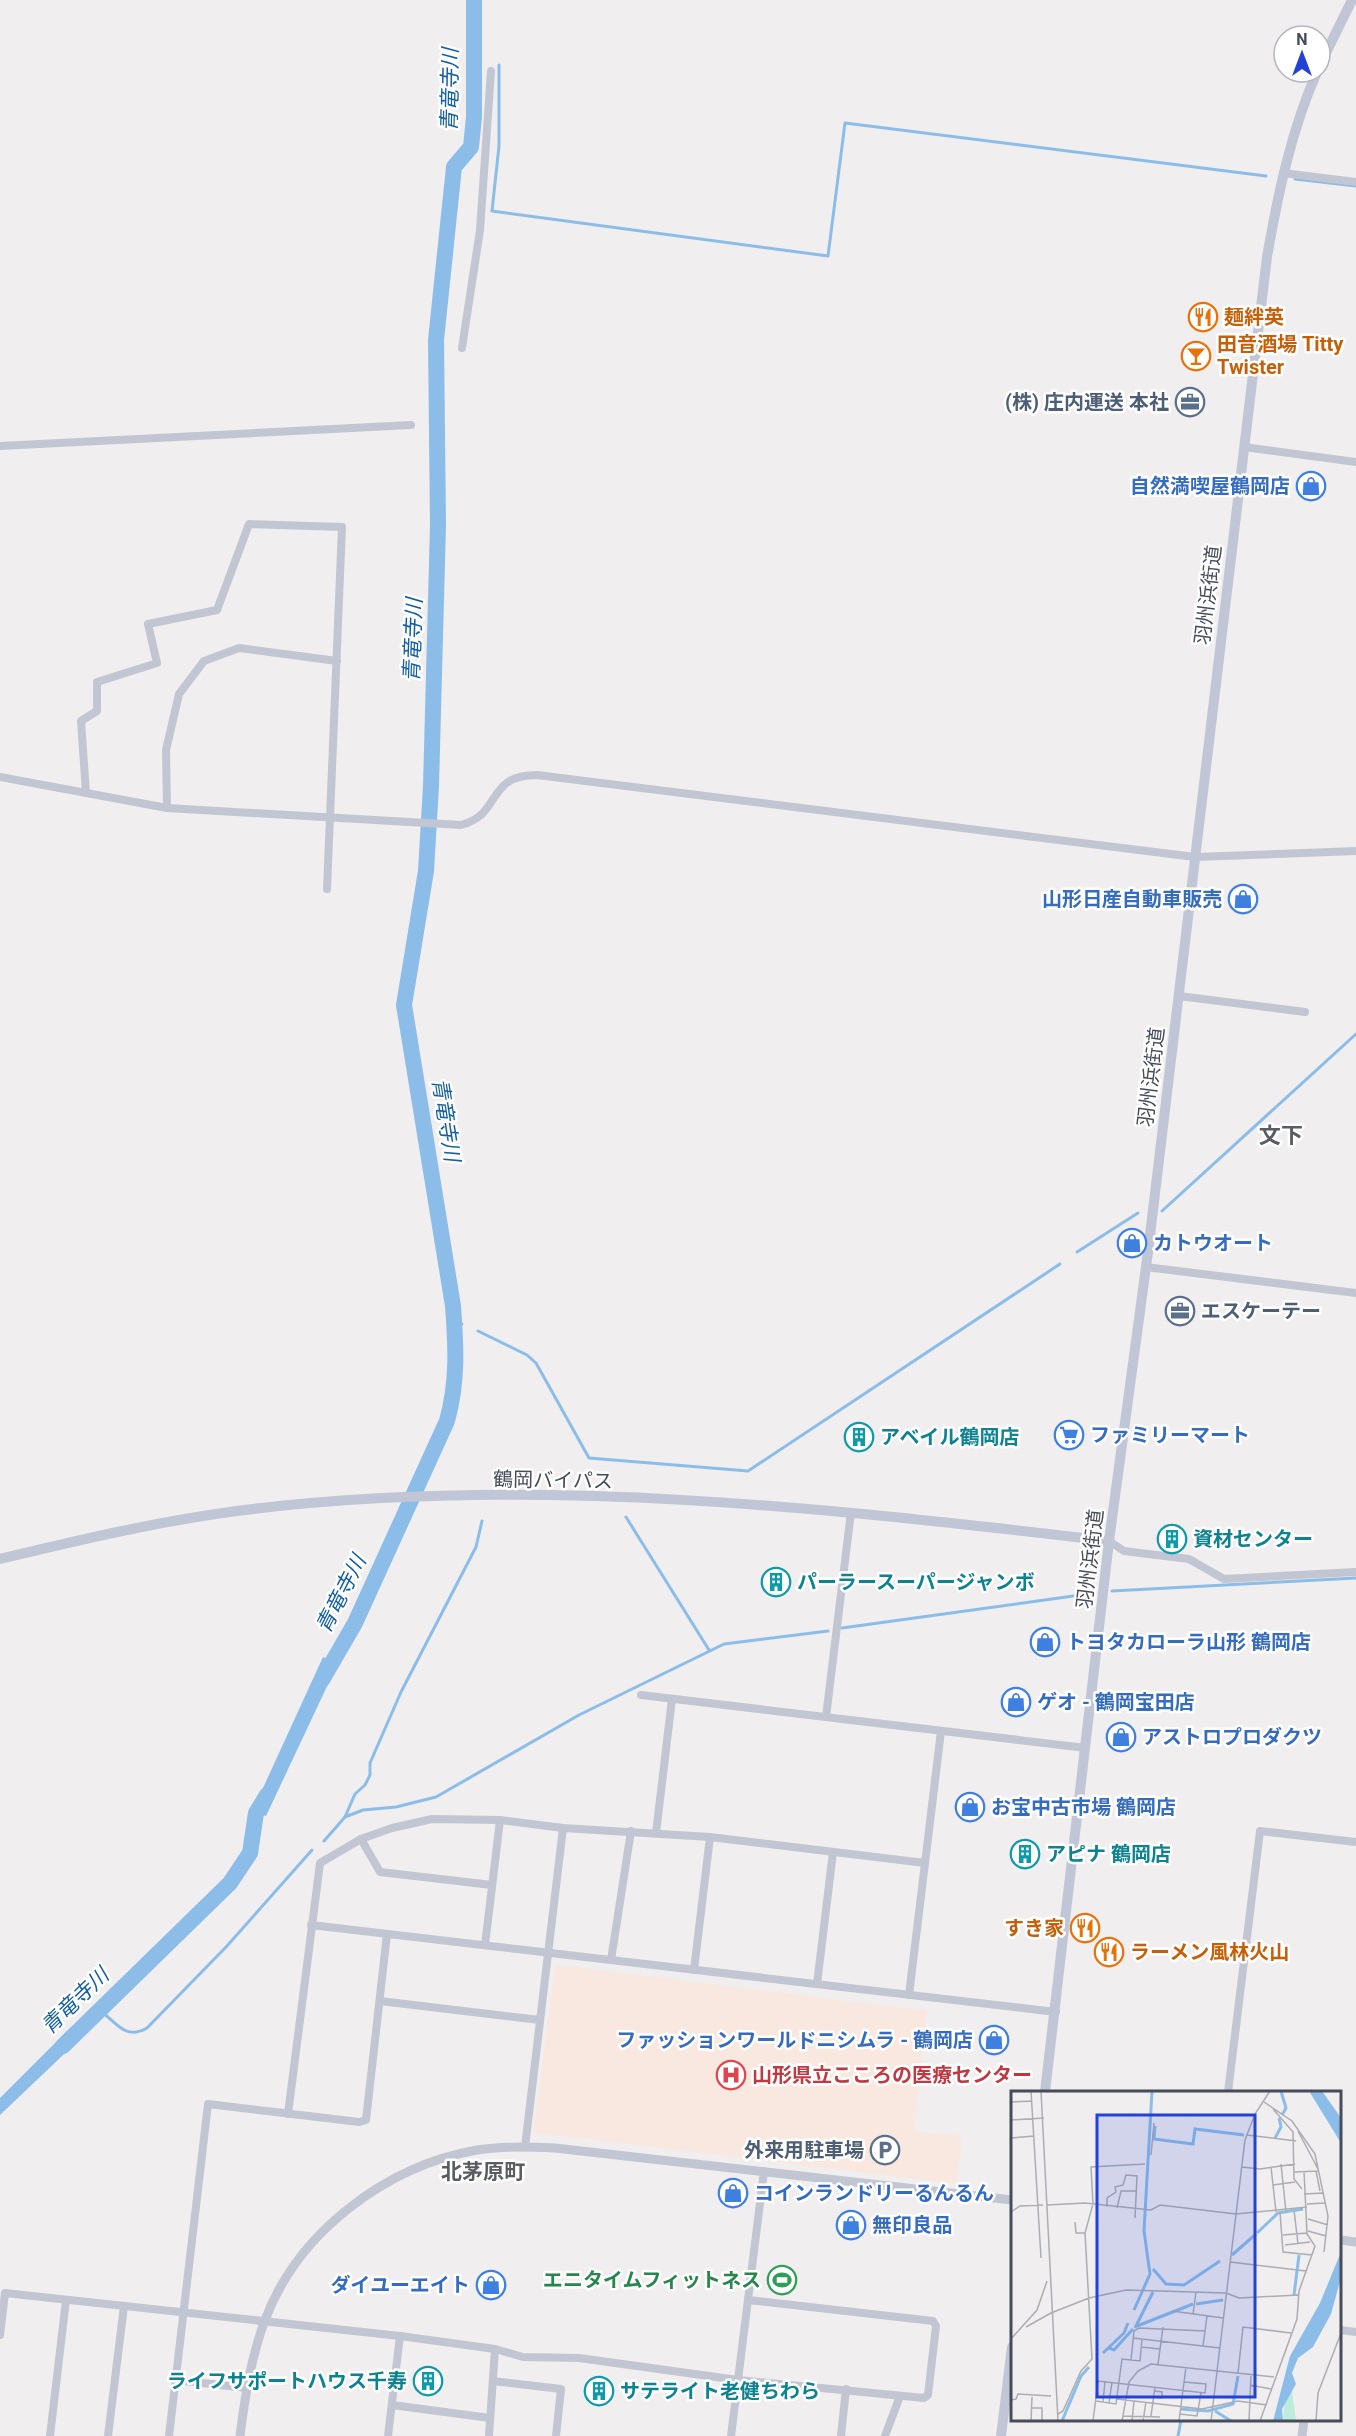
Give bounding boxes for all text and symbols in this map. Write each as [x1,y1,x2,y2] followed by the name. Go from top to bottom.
[1272,24,1332,84] north arrow
[1296,30,1308,49] text: N
[437,46,463,132] water label: 青竜寺川
[1187,301,1219,333] restaurant icon: 麺絆英
[1224,305,1284,329] place label: 麺絆英
[1217,332,1344,379] place label: 田音酒場 Titty Twister
[1180,340,1212,372] bar icon: 田音酒場 Titty Twister
[1174,386,1206,418] office icon: (株) 庄内運送 本社
[1005,390,1169,414] place label: (株) 庄内運送 本社
[1295,470,1327,502] shop icon: 自然満喫屋鶴岡店
[1130,474,1290,498] place label: 自然満喫屋鶴岡店
[1190,544,1226,646] street label: 羽州浜街道
[400,596,427,682] water label: 青竜寺川
[1227,883,1259,915] shop icon: 山形日産自動車販売
[1042,887,1222,911] place label: 山形日産自動車販売
[1133,1026,1169,1128] street label: 羽州浜街道
[428,1077,465,1165] water label: 青竜寺川
[1259,1123,1303,1148] district label: 文下
[1116,1227,1148,1259] shop icon: カトウオート
[1153,1231,1273,1255] place label: カトウオート
[1164,1295,1196,1327] office icon: エスケーテー
[1201,1299,1321,1323] place label: エスケーテー
[1053,1419,1085,1451] supermarket icon: ファミリーマート
[843,1421,875,1453] building icon: アベイル鶴岡店
[1090,1423,1250,1447] place label: ファミリーマート
[880,1425,1020,1449] place label: アベイル鶴岡店
[493,1467,613,1493] street label: 鶴岡バイパス
[1072,1508,1108,1610] street label: 羽州浜街道
[1156,1523,1188,1555] building icon: 資材センター
[1193,1527,1313,1551] place label: 資材センター
[311,1549,372,1637] water label: 青竜寺川
[760,1566,792,1598] building icon: パーラースーパージャンボ
[797,1570,1034,1594] place label: パーラースーパージャンボ
[1029,1626,1061,1658] shop icon: トヨタカローラ山形 鶴岡店
[1066,1630,1311,1654] place label: トヨタカローラ山形 鶴岡店
[1000,1686,1032,1718] shop icon: ゲオ - 鶴岡宝田店
[1037,1690,1195,1714] place label: ゲオ - 鶴岡宝田店
[1105,1721,1137,1753] shop icon: アストロプロダクツ
[1142,1725,1322,1749] place label: アストロプロダクツ
[954,1791,986,1823] shop icon: お宝中古市場 鶴岡店
[991,1795,1176,1819] place label: お宝中古市場 鶴岡店
[1009,1838,1041,1870] building icon: アピナ 鶴岡店
[1046,1842,1171,1866] place label: アピナ 鶴岡店
[1069,1912,1101,1944] restaurant icon: すき家
[1004,1916,1064,1940] place label: すき家
[1093,1936,1125,1968] restaurant icon: ラーメン風林火山
[1130,1940,1289,1964] place label: ラーメン風林火山
[36,1962,115,2039] water label: 青竜寺川
[978,2024,1010,2056] shop icon: ファッションワールドニシムラ - 鶴岡店
[616,2028,973,2052] place label: ファッションワールドニシムラ - 鶴岡店
[715,2059,747,2091] hospital icon: 山形県立こころの医療センター
[752,2063,1032,2087] place label: 山形県立こころの医療センター
[1011,2091,1341,2421] inset map
[869,2134,901,2166] parking icon: 外来用駐車場
[744,2138,864,2162] place label: 外来用駐車場
[441,2160,525,2184] district label: 北茅原町
[717,2177,749,2209] shop icon: コインランドリーるんるん
[754,2181,994,2205] place label: コインランドリーるんるん
[835,2209,867,2241] shop icon: 無印良品
[872,2213,952,2237] place label: 無印良品
[766,2264,798,2296] sports icon: エニタイムフィットネス
[543,2268,761,2292] place label: エニタイムフィットネス
[475,2269,507,2301] shop icon: ダイユーエイト
[330,2273,470,2297] place label: ダイユーエイト
[412,2365,444,2397] building icon: ライフサポートハウス千寿
[167,2369,407,2393] place label: ライフサポートハウス千寿
[583,2375,615,2407] building icon: サテライト老健ちわら
[620,2379,820,2403] place label: サテライト老健ちわら

